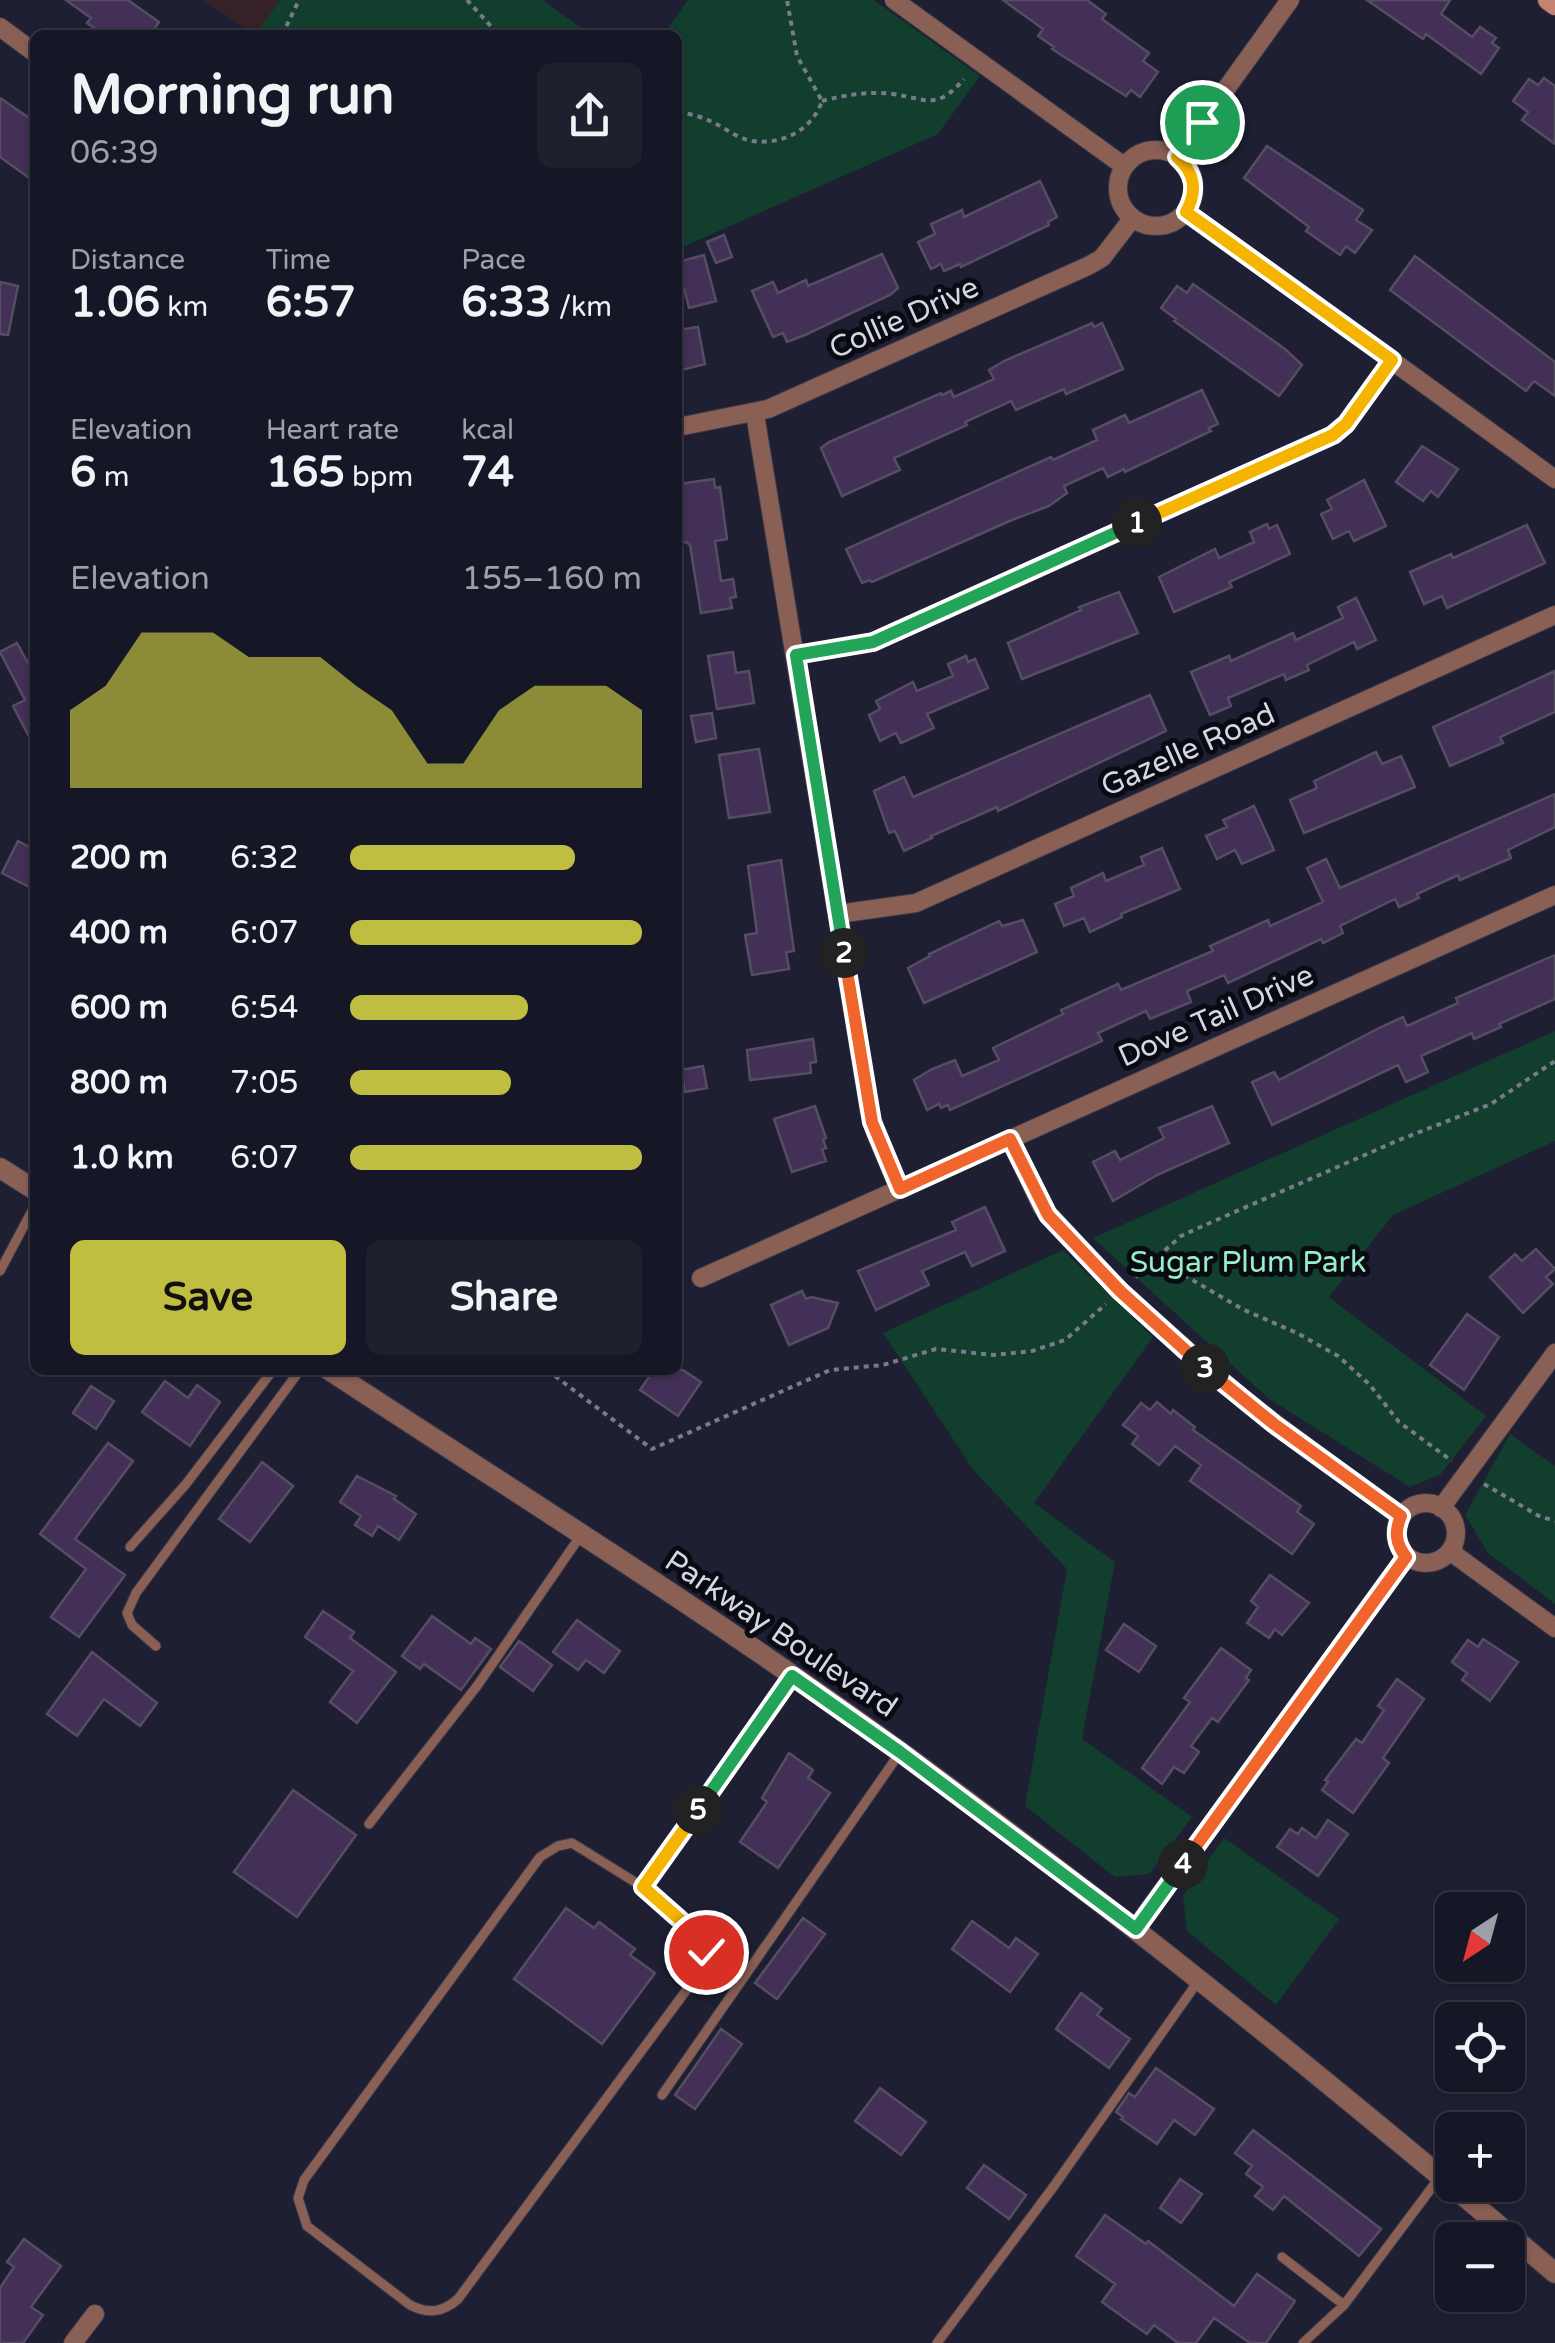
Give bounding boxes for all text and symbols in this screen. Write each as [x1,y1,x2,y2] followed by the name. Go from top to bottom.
[70,63,395,129] text: Morning run
[537,63,642,168] button: share
[1160,80,1245,165] pin
[1175,95,1230,150] icon: arrive
[70,134,159,172] text: 06:39
[70,243,185,277] text: Distance
[266,243,331,277] text: Time
[461,243,526,277] text: Pace
[824,269,984,367] street label: Collie Drive
[70,277,160,328] text: 1.06
[266,277,356,328] text: 6:57
[461,277,551,328] text: 6:33
[160,290,208,324] text: km
[551,290,612,324] text: /km
[70,413,192,447] text: Elevation
[266,413,399,447] text: Heart rate
[461,413,514,447] text: kcal
[70,447,96,498] text: 6
[266,447,345,498] text: 165
[461,447,514,498] text: 74
[96,460,129,494] text: m
[345,460,413,494] text: bpm
[1112,498,1162,548] pin: 1
[1128,506,1146,540] text: 1
[70,560,210,598] text: Elevation
[462,560,642,598] text: 155–160 m
[1095,695,1281,805] street label: Gazelle Road
[70,839,168,877] text: 200 m
[230,839,299,877] text: 6:32
[70,914,168,952] text: 400 m
[230,914,299,952] text: 6:07
[819,928,869,978] pin: 2
[835,936,853,970] text: 2
[1113,956,1319,1076] street label: Dove Tail Drive
[70,989,168,1027] text: 600 m
[230,989,299,1027] text: 6:54
[70,1064,168,1102] text: 800 m
[230,1064,299,1102] text: 7:05
[70,1139,174,1177] text: 1.0 km
[230,1139,299,1177] text: 6:07
[70,1240,346,1355] button: Save
[366,1240,642,1355] button: Share
[1130,1244,1366,1281] park label: Sugar Plum Park
[1180,1343,1230,1393] pin: 3
[1196,1351,1214,1385] text: 3
[658,1543,904,1725] street label: Parkway Boulevard
[673,1785,723,1835] pin: 5
[689,1793,707,1827] text: 5
[1158,1839,1208,1889] pin: 4
[1174,1847,1192,1881] text: 4
[1435,1892,1525,1982] north arrow
[1435,1892,1525,2312] map controls
[664,1910,749,1995] pin
[679,1925,734,1980] icon: check
[1435,2002,1525,2092] button: locate
[1435,2112,1525,2202] button: +
[1435,2222,1525,2312] button: −

